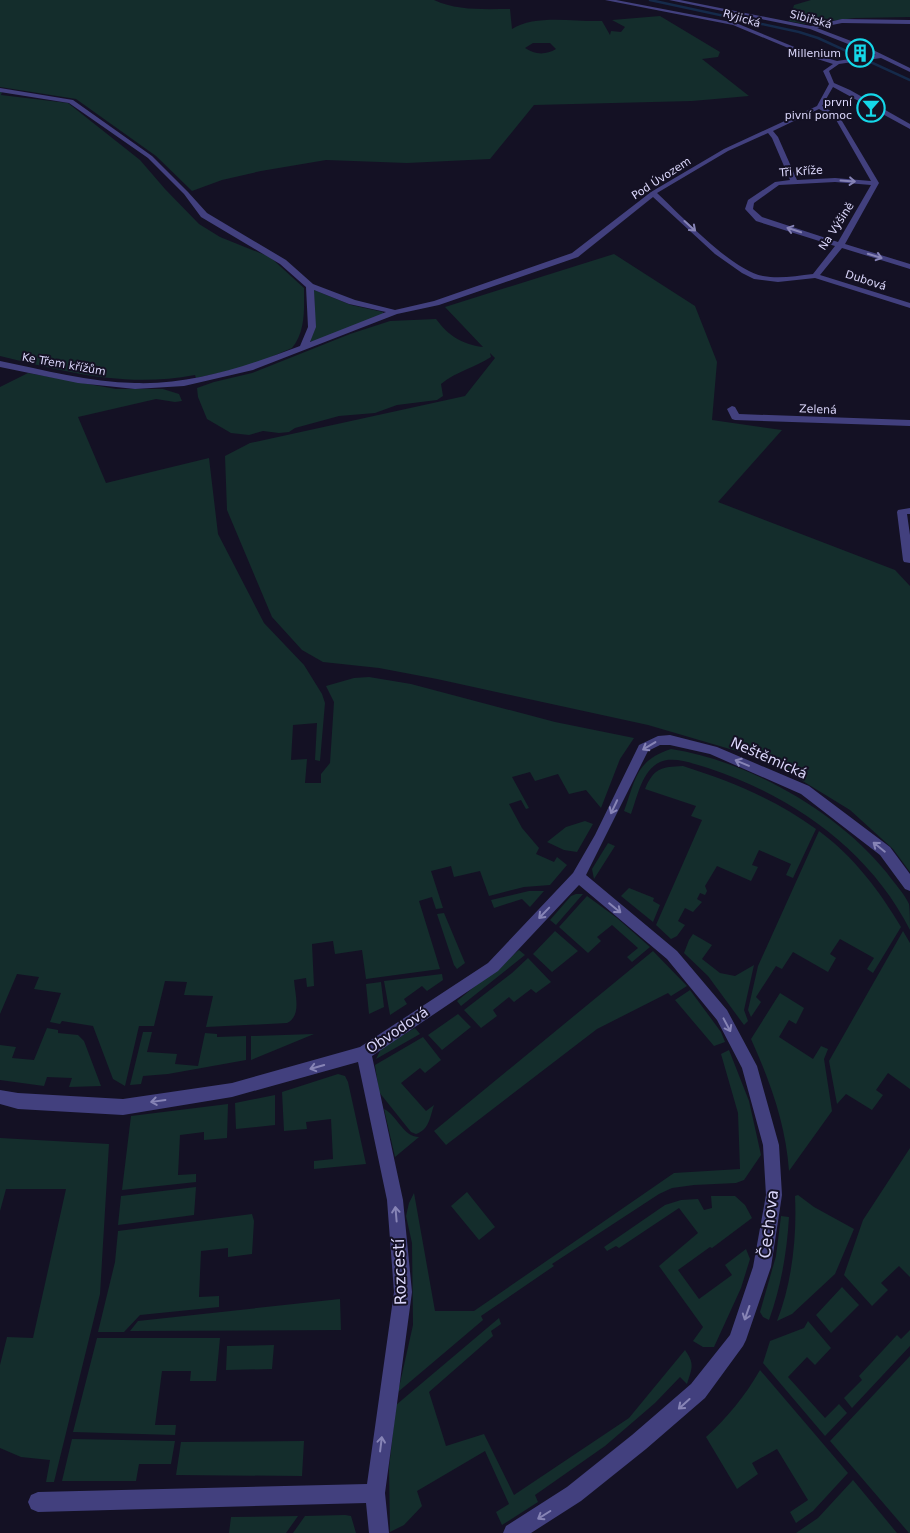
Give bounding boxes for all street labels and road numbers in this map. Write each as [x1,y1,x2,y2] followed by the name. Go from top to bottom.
[721,7,762,30] street label: Ryjická
[788,8,833,31] street label: Sibiřská
[629,154,693,202] street label: Pod Úvozem
[778,163,823,180] street label: Tři Kříže
[816,200,857,253] street label: Na Výšině
[844,268,888,293] street label: Dubová
[21,351,107,378] street label: Ke Třem křížům
[799,402,837,417] street label: Zelená
[728,734,810,782] street label: Neštěmická
[363,1003,431,1057] street label: Obvodová
[755,1189,782,1259] street label: Čechova
[389,1238,410,1305] street label: Rozcestí

